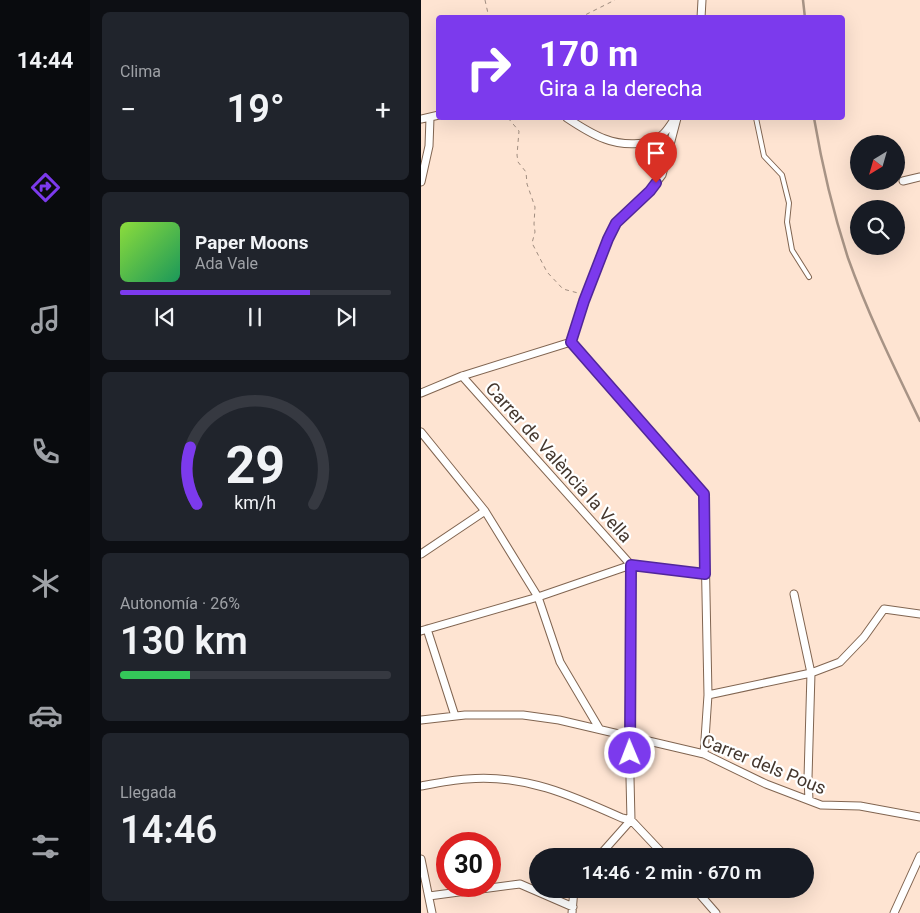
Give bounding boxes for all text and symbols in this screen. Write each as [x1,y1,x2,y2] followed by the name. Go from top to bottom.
[539,34,638,75] text: 170 m
[456,35,521,100] icon: right
[17,48,73,73] text: 14:44
[120,62,161,81] text: Clima
[539,76,703,101] text: Gira a la derecha
[227,87,285,131] text: 19°
[120,93,136,126] text: −
[375,93,391,126] text: +
[635,132,677,183] pin
[850,135,905,190] north arrow
[850,135,905,255] map controls
[642,139,670,167] icon: arrive
[28,170,63,205] icon: directions
[850,200,905,255] button: search
[195,231,308,254] text: Paper Moons
[195,254,258,273] text: Ada Vale
[28,302,63,337] icon: music
[151,303,179,331] icon: previous
[241,303,269,331] icon: pause
[332,303,360,331] icon: next
[481,378,637,546] street label: Carrer de València la Vella
[28,434,63,469] icon: phone
[226,435,285,496] text: 29
[235,492,276,513] text: km/h
[28,566,63,601] icon: climate
[120,594,240,613] text: Autonomía · 26%
[120,619,248,663] text: 130 km
[28,698,63,733] icon: car
[603,726,655,778] position arrow
[699,730,829,798] street label: Carrer dels Pous
[120,783,176,802] text: Llegada
[120,808,217,852] text: 14:46
[28,829,63,864] icon: filters
[436,832,501,897] speed limit sign: 30
[581,861,762,884] text: 14:46 · 2 min · 670 m

